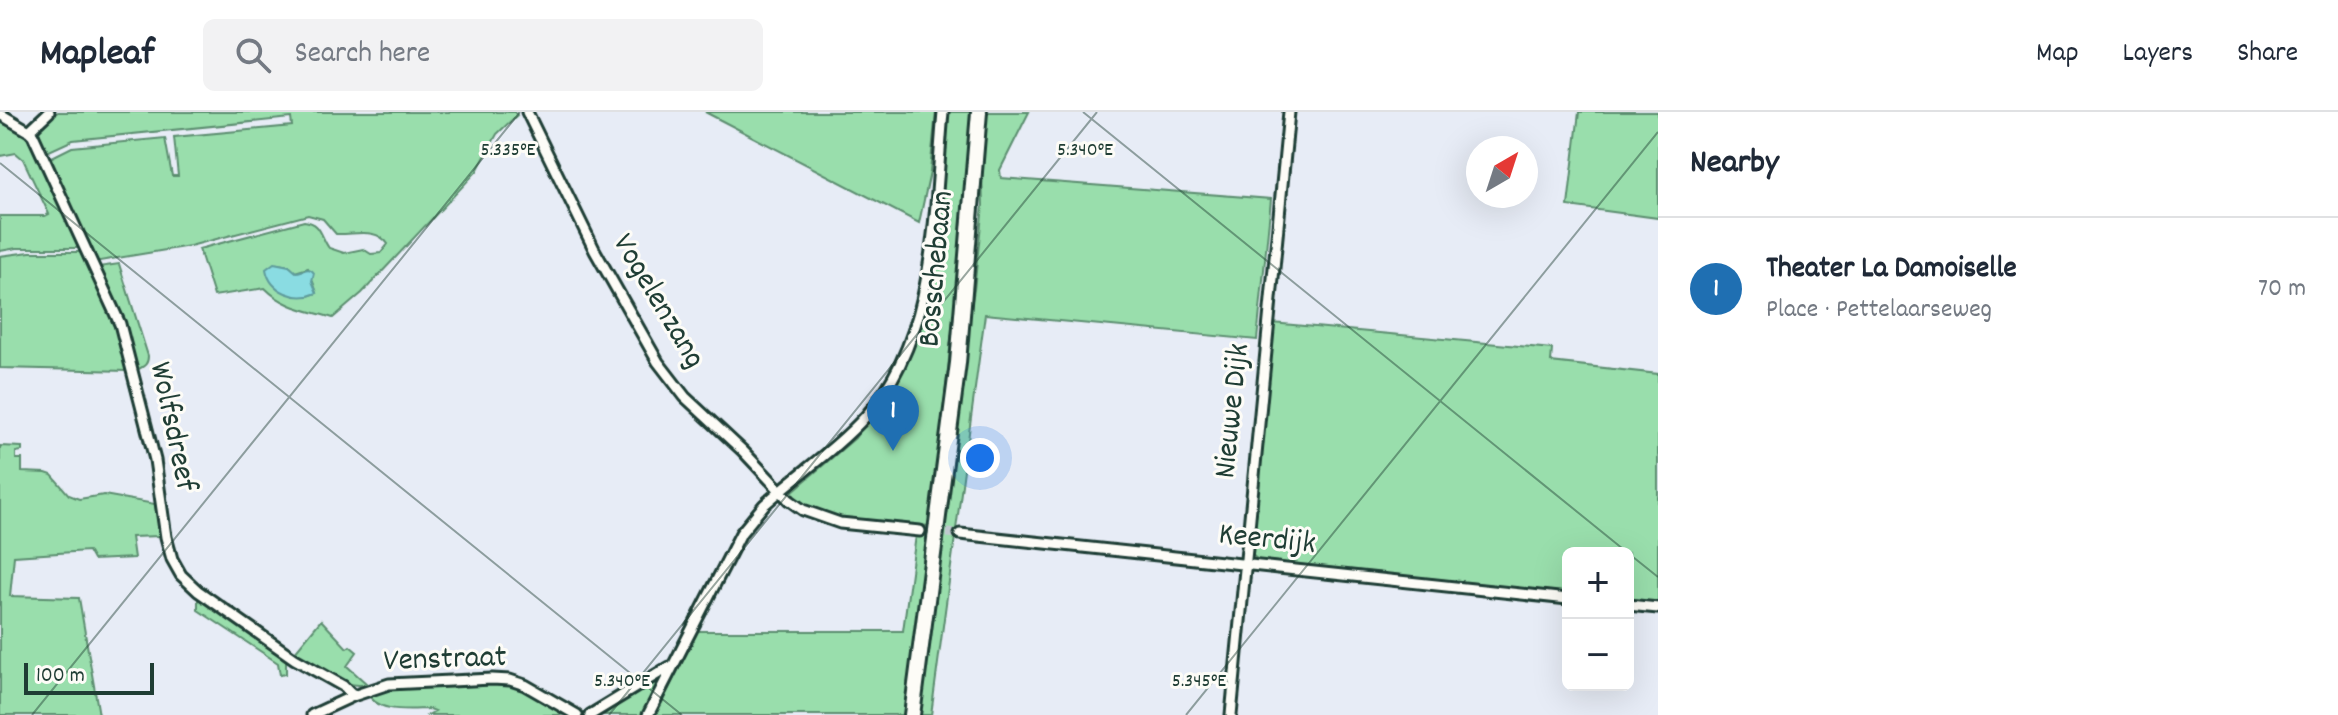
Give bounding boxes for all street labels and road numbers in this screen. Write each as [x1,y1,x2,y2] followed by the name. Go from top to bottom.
[908,189,968,349] street label: Bosschebaan
[599,226,715,378] street label: Vogelenzang
[1204,341,1264,481] street label: Nieuwe Dijk
[135,358,207,497] street label: Wolfsdreef
[1216,513,1318,569] street label: Keerdijk
[383,636,508,686] street label: Venstraat

